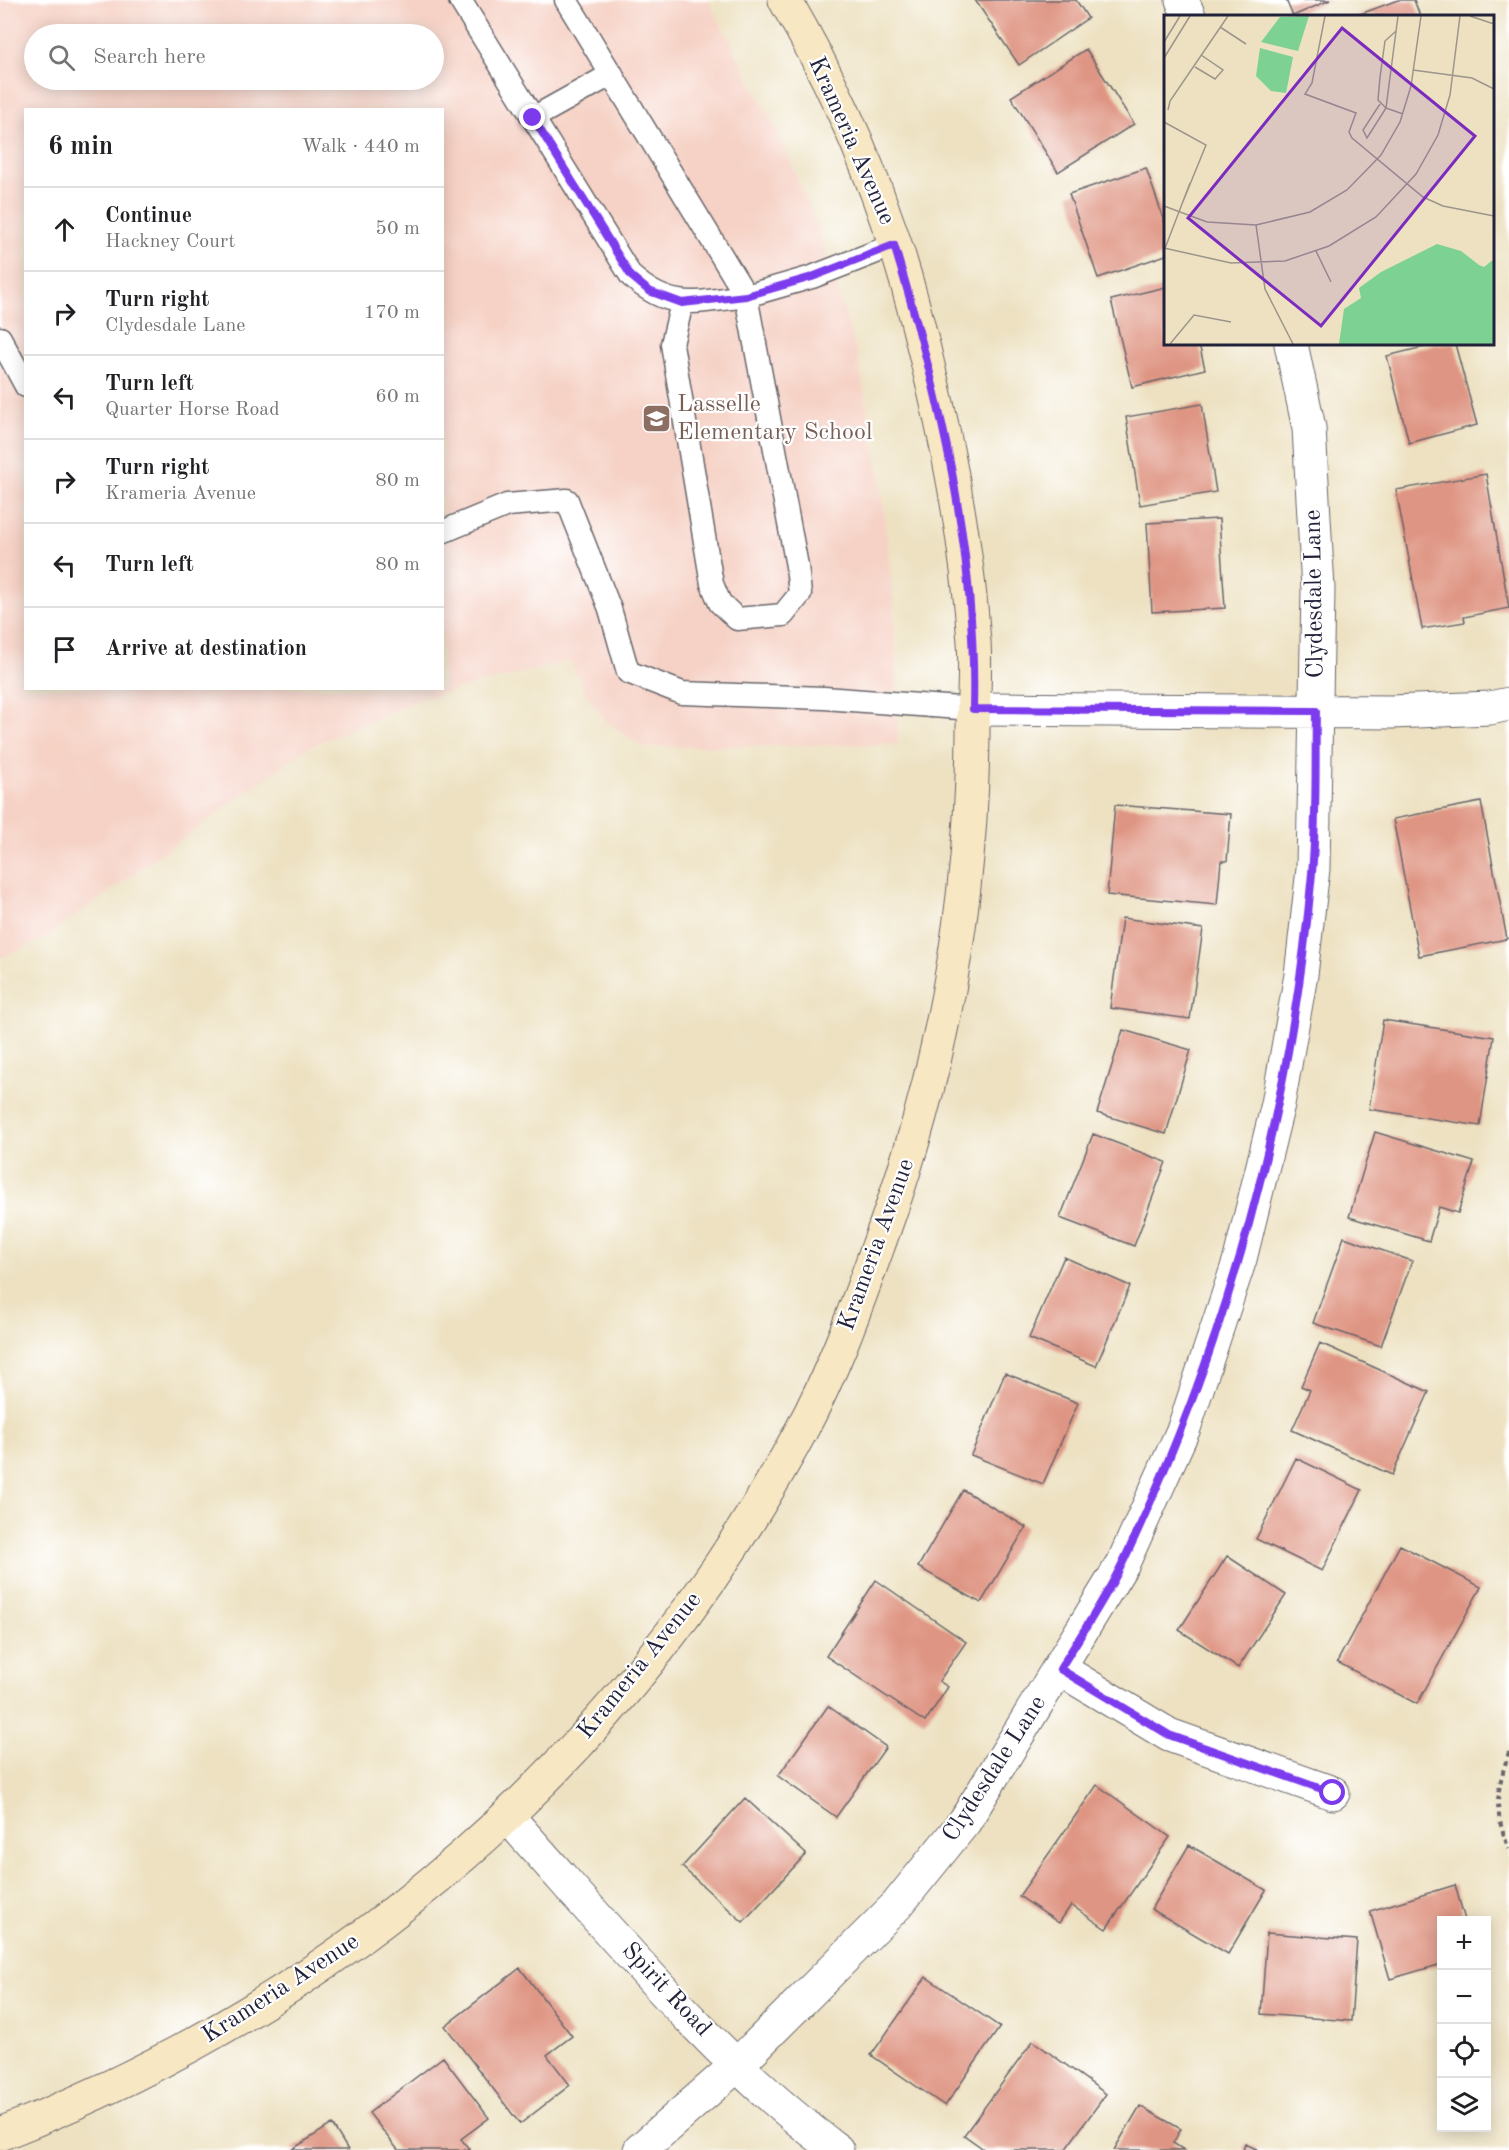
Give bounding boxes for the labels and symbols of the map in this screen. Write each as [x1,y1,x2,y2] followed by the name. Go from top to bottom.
[1164,15,1494,345] inset map
[803,53,899,229] street label: Krameria Avenue
[519,104,545,130] route end
[677,393,872,445] place label: Lasselle Elementary School
[640,403,672,435] school or university icon: Lasselle Elementary School
[1302,509,1328,679] street label: Clydesdale Lane
[835,1156,919,1334] street label: Krameria Avenue
[574,1588,706,1744] street label: Krameria Avenue
[939,1692,1051,1846] street label: Clydesdale Lane
[1319,1779,1345,1805] route start
[199,1930,363,2048] street label: Krameria Avenue
[617,1938,715,2042] street label: Spirit Road

